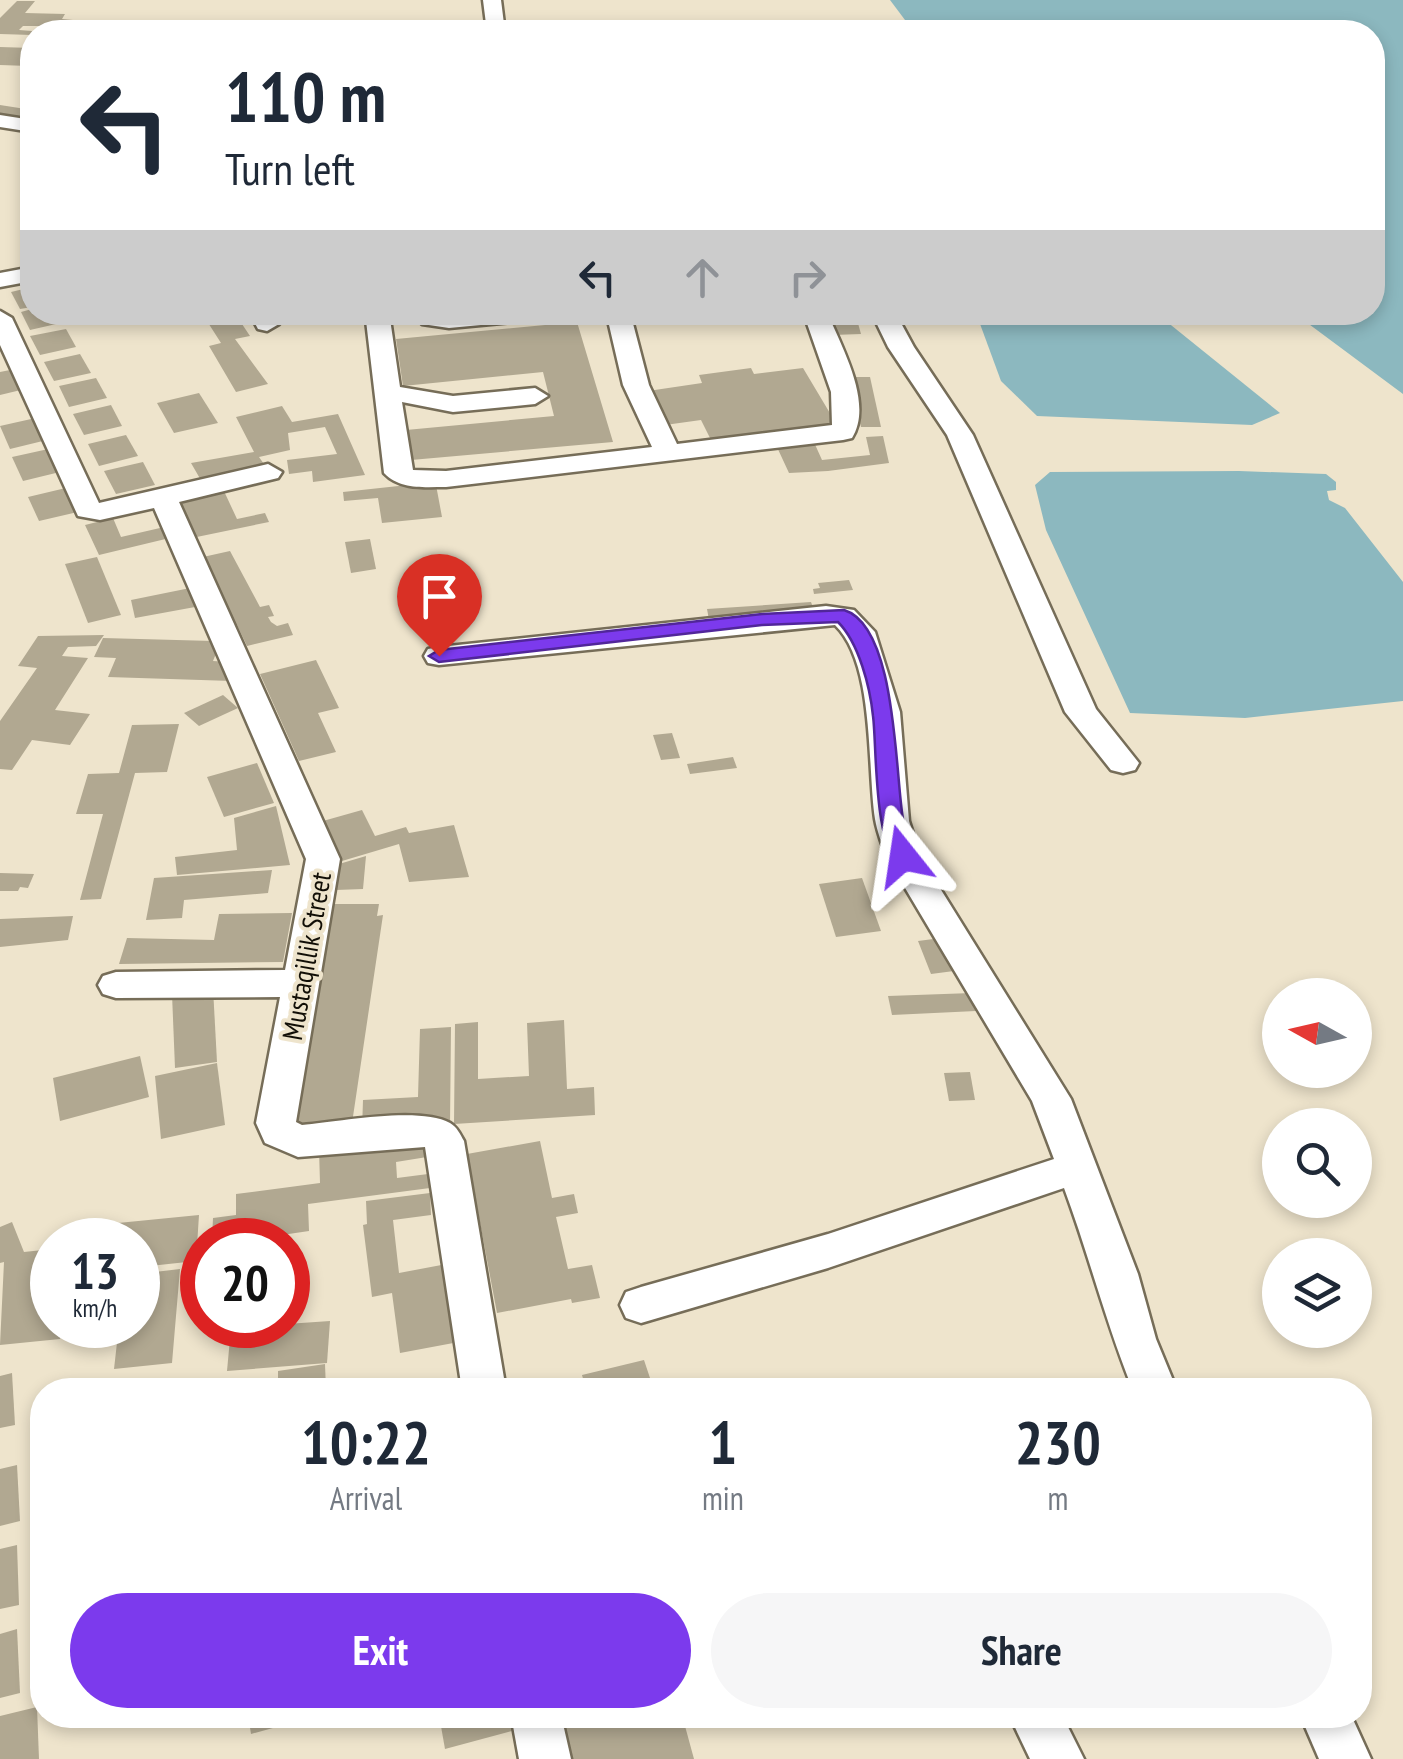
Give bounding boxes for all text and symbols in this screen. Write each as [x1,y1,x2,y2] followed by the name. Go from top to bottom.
[225,51,386,141] text: 110 m
[60,60,190,190] icon: left
[225,139,355,197] text: Turn left
[570,250,625,305] icon: left
[675,250,730,305] icon: ahead
[780,250,835,305] icon: right
[397,554,482,657] pin
[412,569,467,624] icon: arrive
[851,804,955,908] position arrow
[273,869,339,1043] street label: Mustaqillik Street
[1262,978,1372,1088] north arrow
[1262,978,1372,1348] map controls
[1262,1108,1372,1218] button: search
[180,1218,310,1348] speed limit sign: 20
[71,1238,119,1303] text: 13
[1262,1238,1372,1348] button: layers
[73,1292,117,1324] text: km/h
[301,1403,431,1481] text: 10:22
[709,1403,737,1481] text: 1
[1015,1403,1101,1481] text: 230
[330,1477,402,1519] text: Arrival
[702,1477,744,1519] text: min
[1047,1477,1068,1519] text: m
[70,1593,691,1708] button: Exit
[711,1593,1332,1708] button: Share

